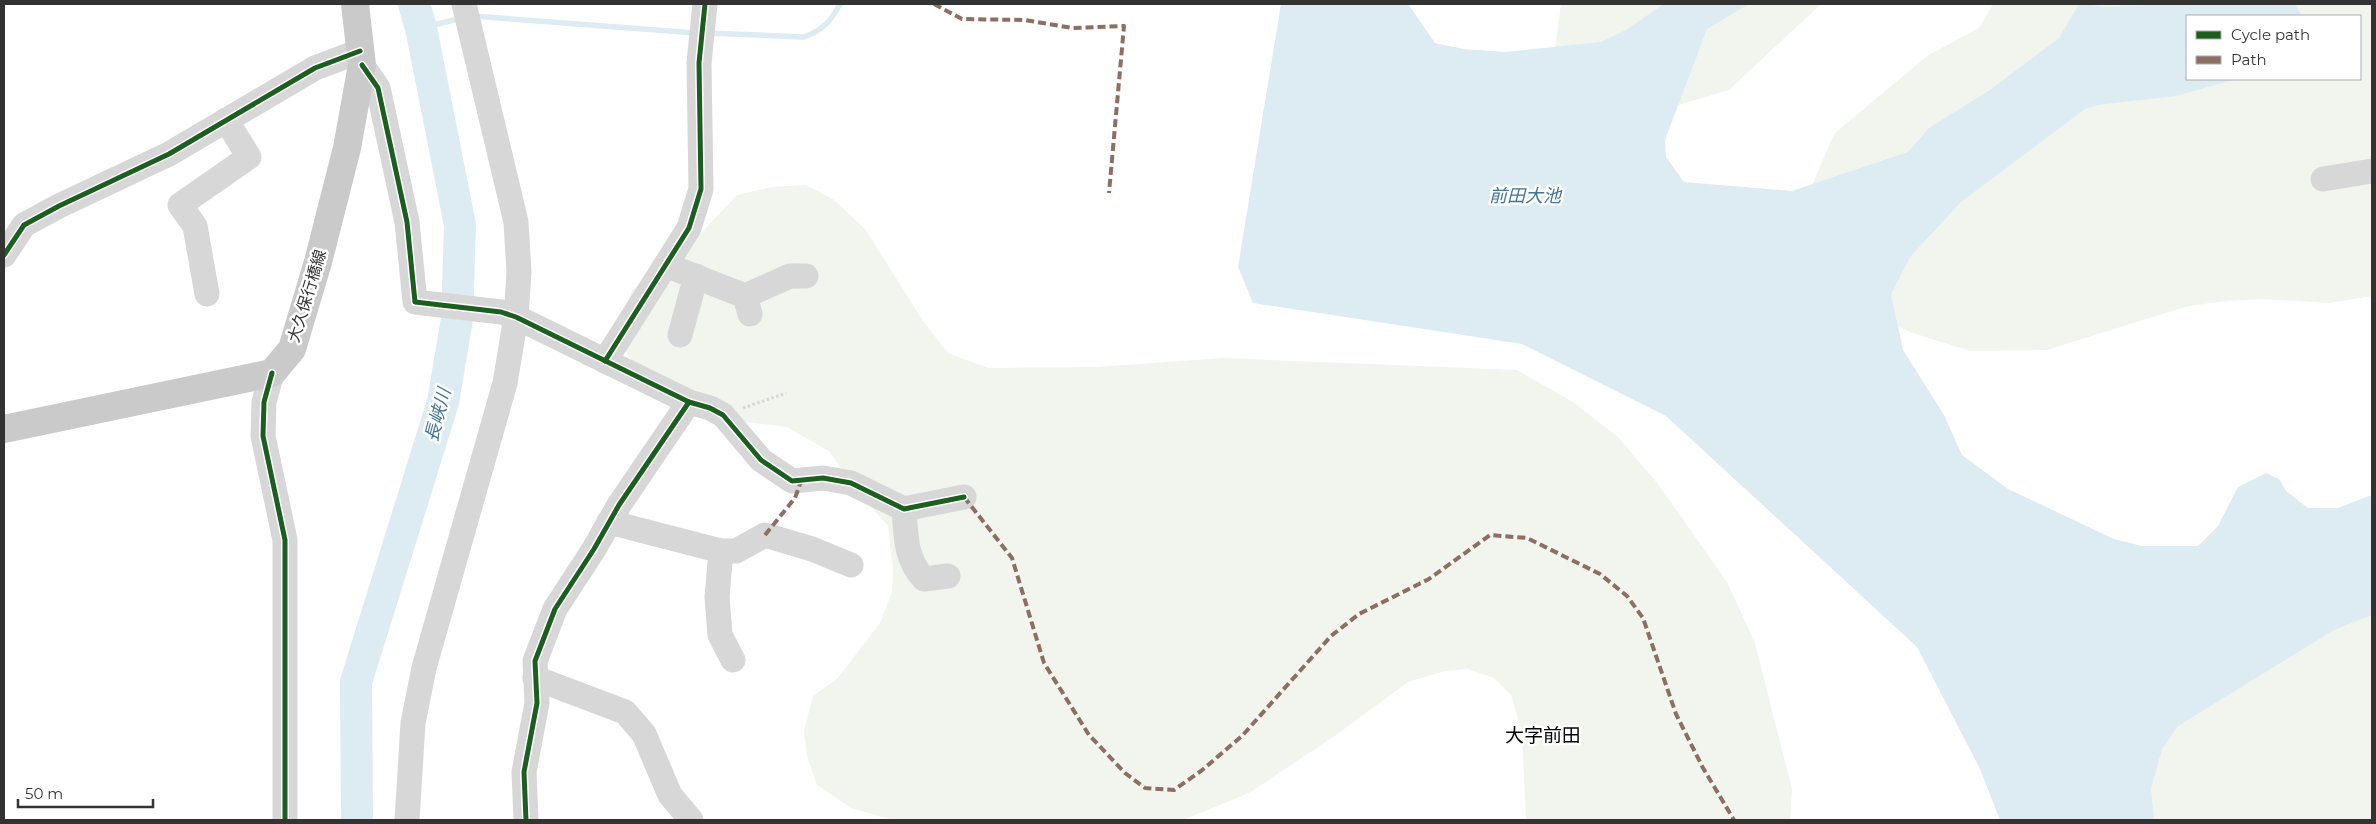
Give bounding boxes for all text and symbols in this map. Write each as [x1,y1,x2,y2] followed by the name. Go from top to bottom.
[2186,15,2361,80] legend
[2231,25,2310,44] text: Cycle path
[2231,50,2267,69] text: Path
[1489,185,1563,207] water label: 前田大池
[284,247,330,345] street label: 大久保行橋線
[420,384,456,444] water label: 長峡川
[1505,724,1581,747] district label: 大字前田
[18,776,152,808] scale bar
[25,784,63,803] text: 50 m

